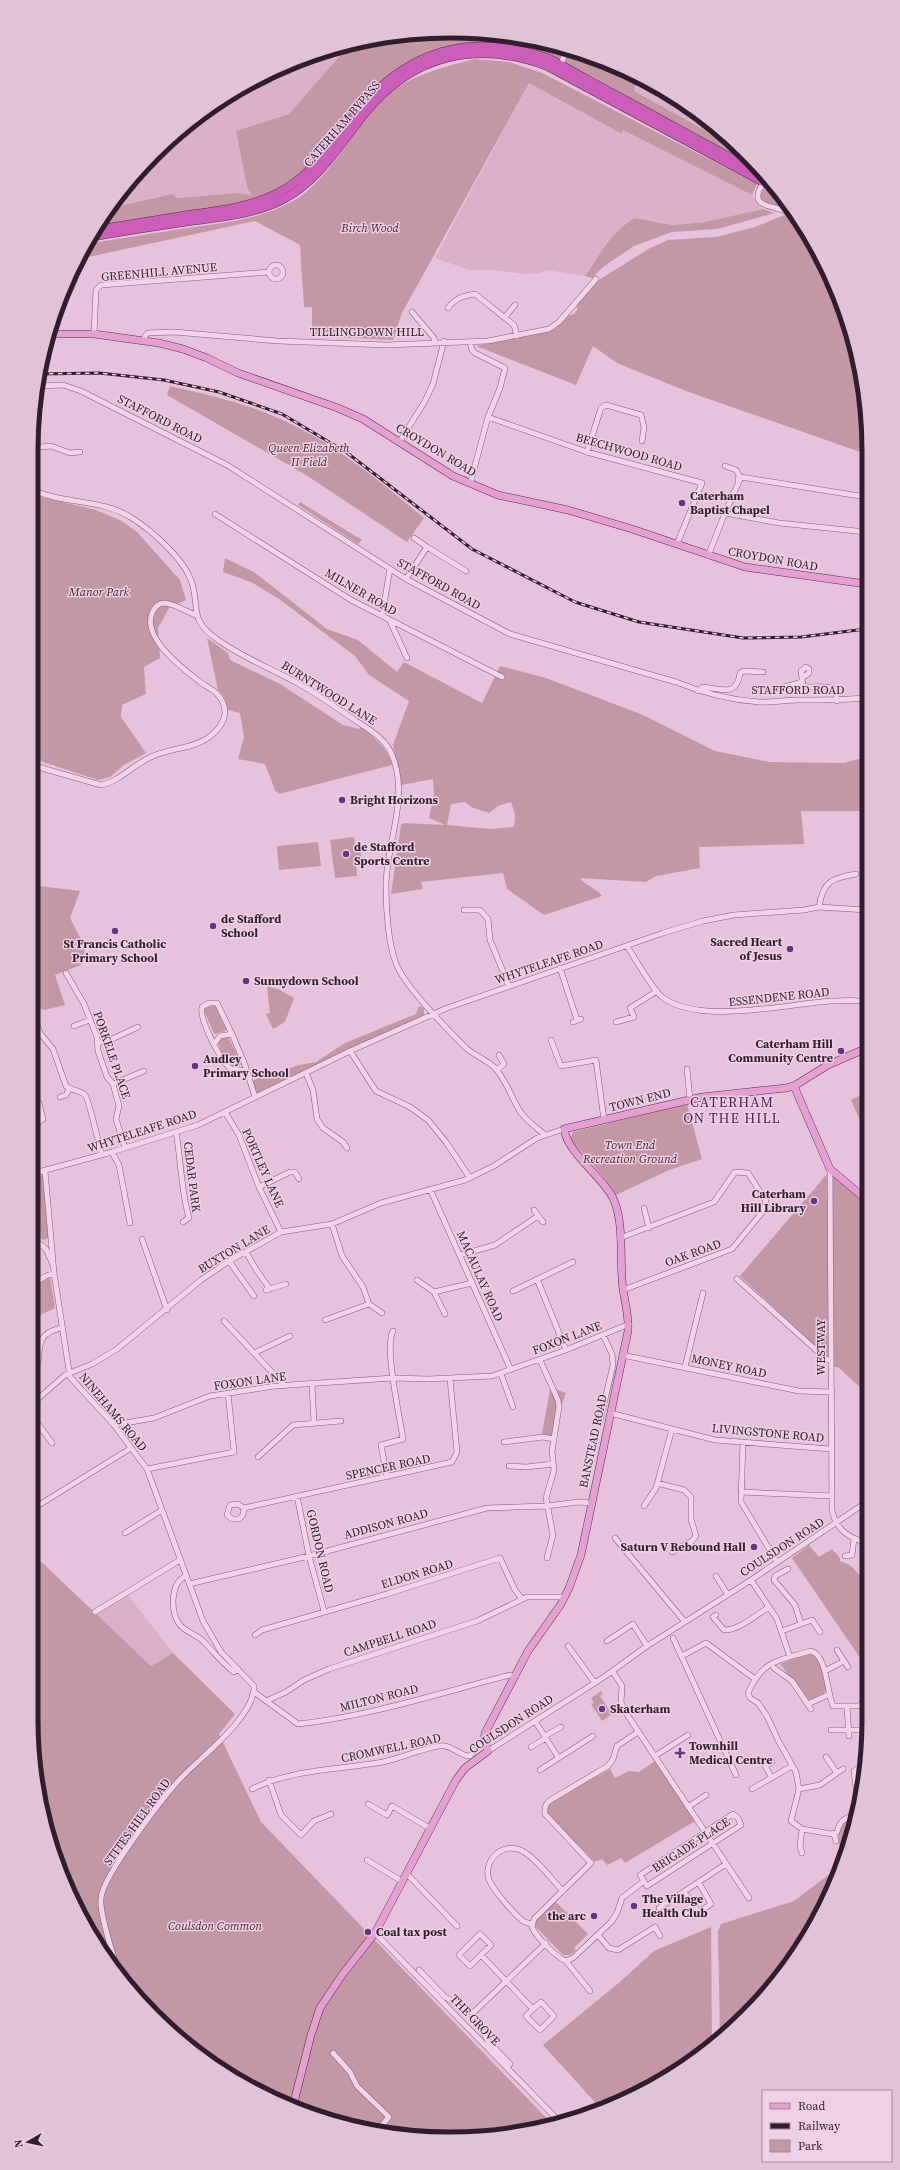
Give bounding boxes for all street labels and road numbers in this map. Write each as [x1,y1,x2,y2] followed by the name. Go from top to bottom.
[300,78,384,170] street label: CATERHAM BYPASS
[100,259,218,285] street label: GREENHILL AVENUE
[310,324,424,340] street label: TILLINGDOWN HILL
[115,391,205,447] street label: STAFFORD ROAD
[393,420,479,480] street label: CROYDON ROAD
[574,429,684,475] street label: BEECHWOOD ROAD
[727,543,819,575] street label: CROYDON ROAD
[394,554,484,614] street label: STAFFORD ROAD
[322,565,400,619] street label: MILNER ROAD
[278,657,380,729] street label: BURNTWOOD LANE
[751,682,845,698] street label: STAFFORD ROAD
[493,936,605,988] street label: WHYTELEAFE ROAD
[728,984,830,1010] street label: ESSENDENE ROAD
[90,1009,134,1101] street label: PORKELE PLACE
[608,1085,672,1115] street label: TOWN END
[85,1106,199,1156] street label: WHYTELEAFE ROAD
[238,1126,288,1210] street label: PORTLEY LANE
[180,1141,204,1213] street label: CEDAR PARK
[195,1221,273,1277] street label: BUXTON LANE
[453,1228,507,1324] street label: MACAULAY ROAD
[663,1235,723,1271] street label: OAK ROAD
[530,1317,604,1359] street label: FOXON LANE
[813,1318,829,1375] street label: WESTWAY
[690,1350,768,1382] street label: MONEY ROAD
[213,1368,287,1394] street label: FOXON LANE
[75,1369,151,1455] street label: NINEHAMS ROAD
[575,1393,611,1489] street label: BANSTEAD ROAD
[711,1420,825,1446] street label: LIVINGSTONE ROAD
[344,1450,432,1484] street label: SPENCER ROAD
[342,1505,430,1543] street label: ADDISON ROAD
[303,1508,337,1594] street label: GORDON ROAD
[737,1514,827,1580] street label: COULSDON ROAD
[379,1555,455,1593] street label: ELDON ROAD
[342,1615,438,1661] street label: CAMPBELL ROAD
[338,1681,420,1715] street label: MILTON ROAD
[466,1691,556,1757] street label: COULSDON ROAD
[340,1730,442,1766] street label: CROMWELL ROAD
[100,1775,174,1869] street label: STITES HILL ROAD
[649,1814,733,1876] street label: BRIGADE PLACE
[446,1991,504,2049] street label: THE GROVE

